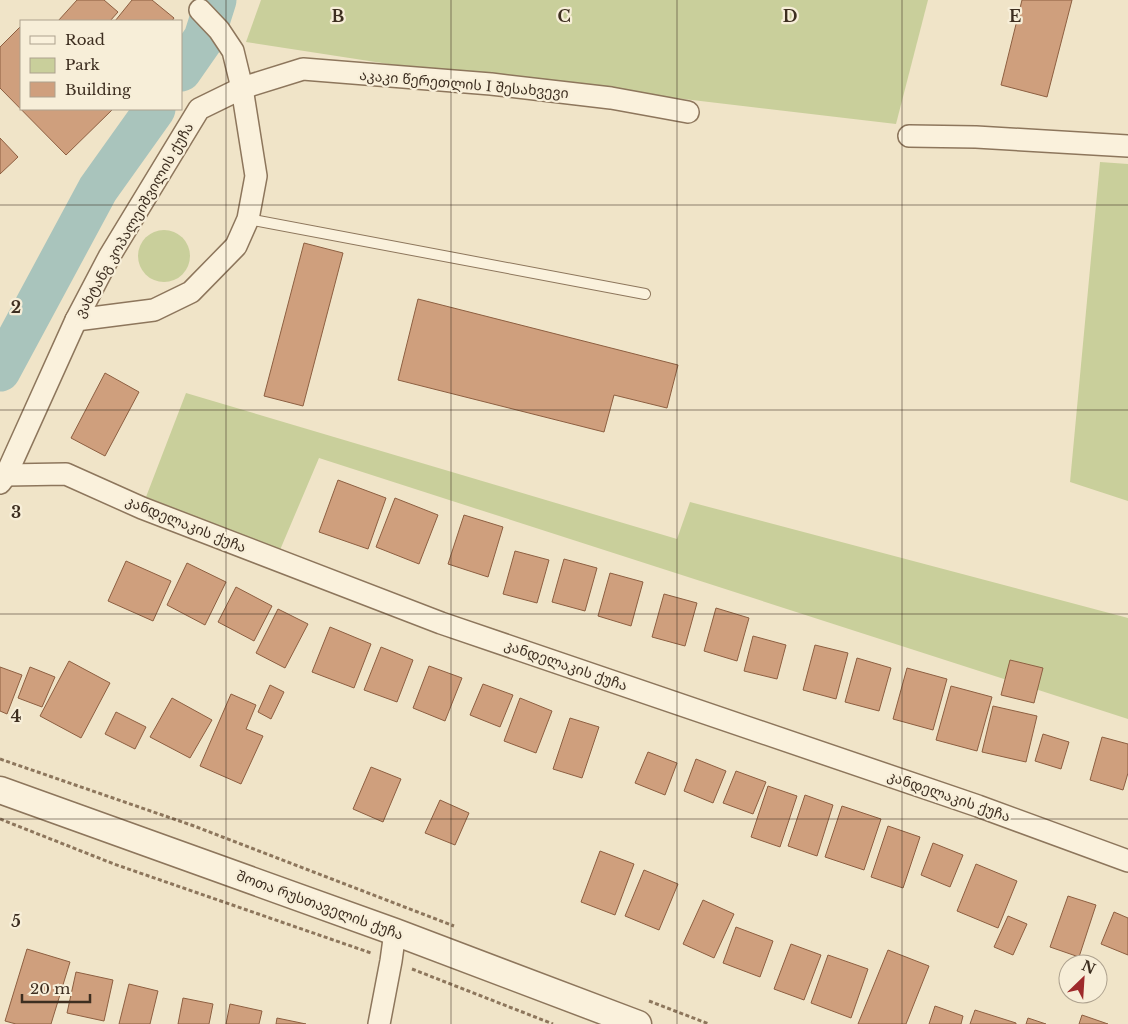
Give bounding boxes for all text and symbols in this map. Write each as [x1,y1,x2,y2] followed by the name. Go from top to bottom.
[332,6,345,26] text: B
[557,6,571,26] text: C
[783,6,797,26] text: D
[1009,6,1021,26] text: E
[20,20,182,110] legend
[65,30,105,49] text: Road
[65,55,101,74] text: Park
[359,66,569,102] street label: აკაკი წერეთლის I შესახვევი
[65,80,132,99] text: Building
[71,119,197,321] street label: ვახტანგ კოპალეიშვილის ქუჩა
[11,297,21,317] text: 2
[123,492,249,556] street label: კანდელაკის ქუჩა
[11,502,21,522] text: 3
[502,636,630,694] street label: კანდელაკის ქუჩა
[11,706,21,726] text: 4
[885,767,1013,825] street label: კანდელაკის ქუჩა
[234,866,406,944] street label: შოთა რუსთაველის ქუჩა
[11,911,21,931] text: 5
[1058,954,1108,1004] north arrow
[1079,956,1098,978] text: N
[22,972,90,1004] scale bar
[30,979,70,998] text: 20 m

